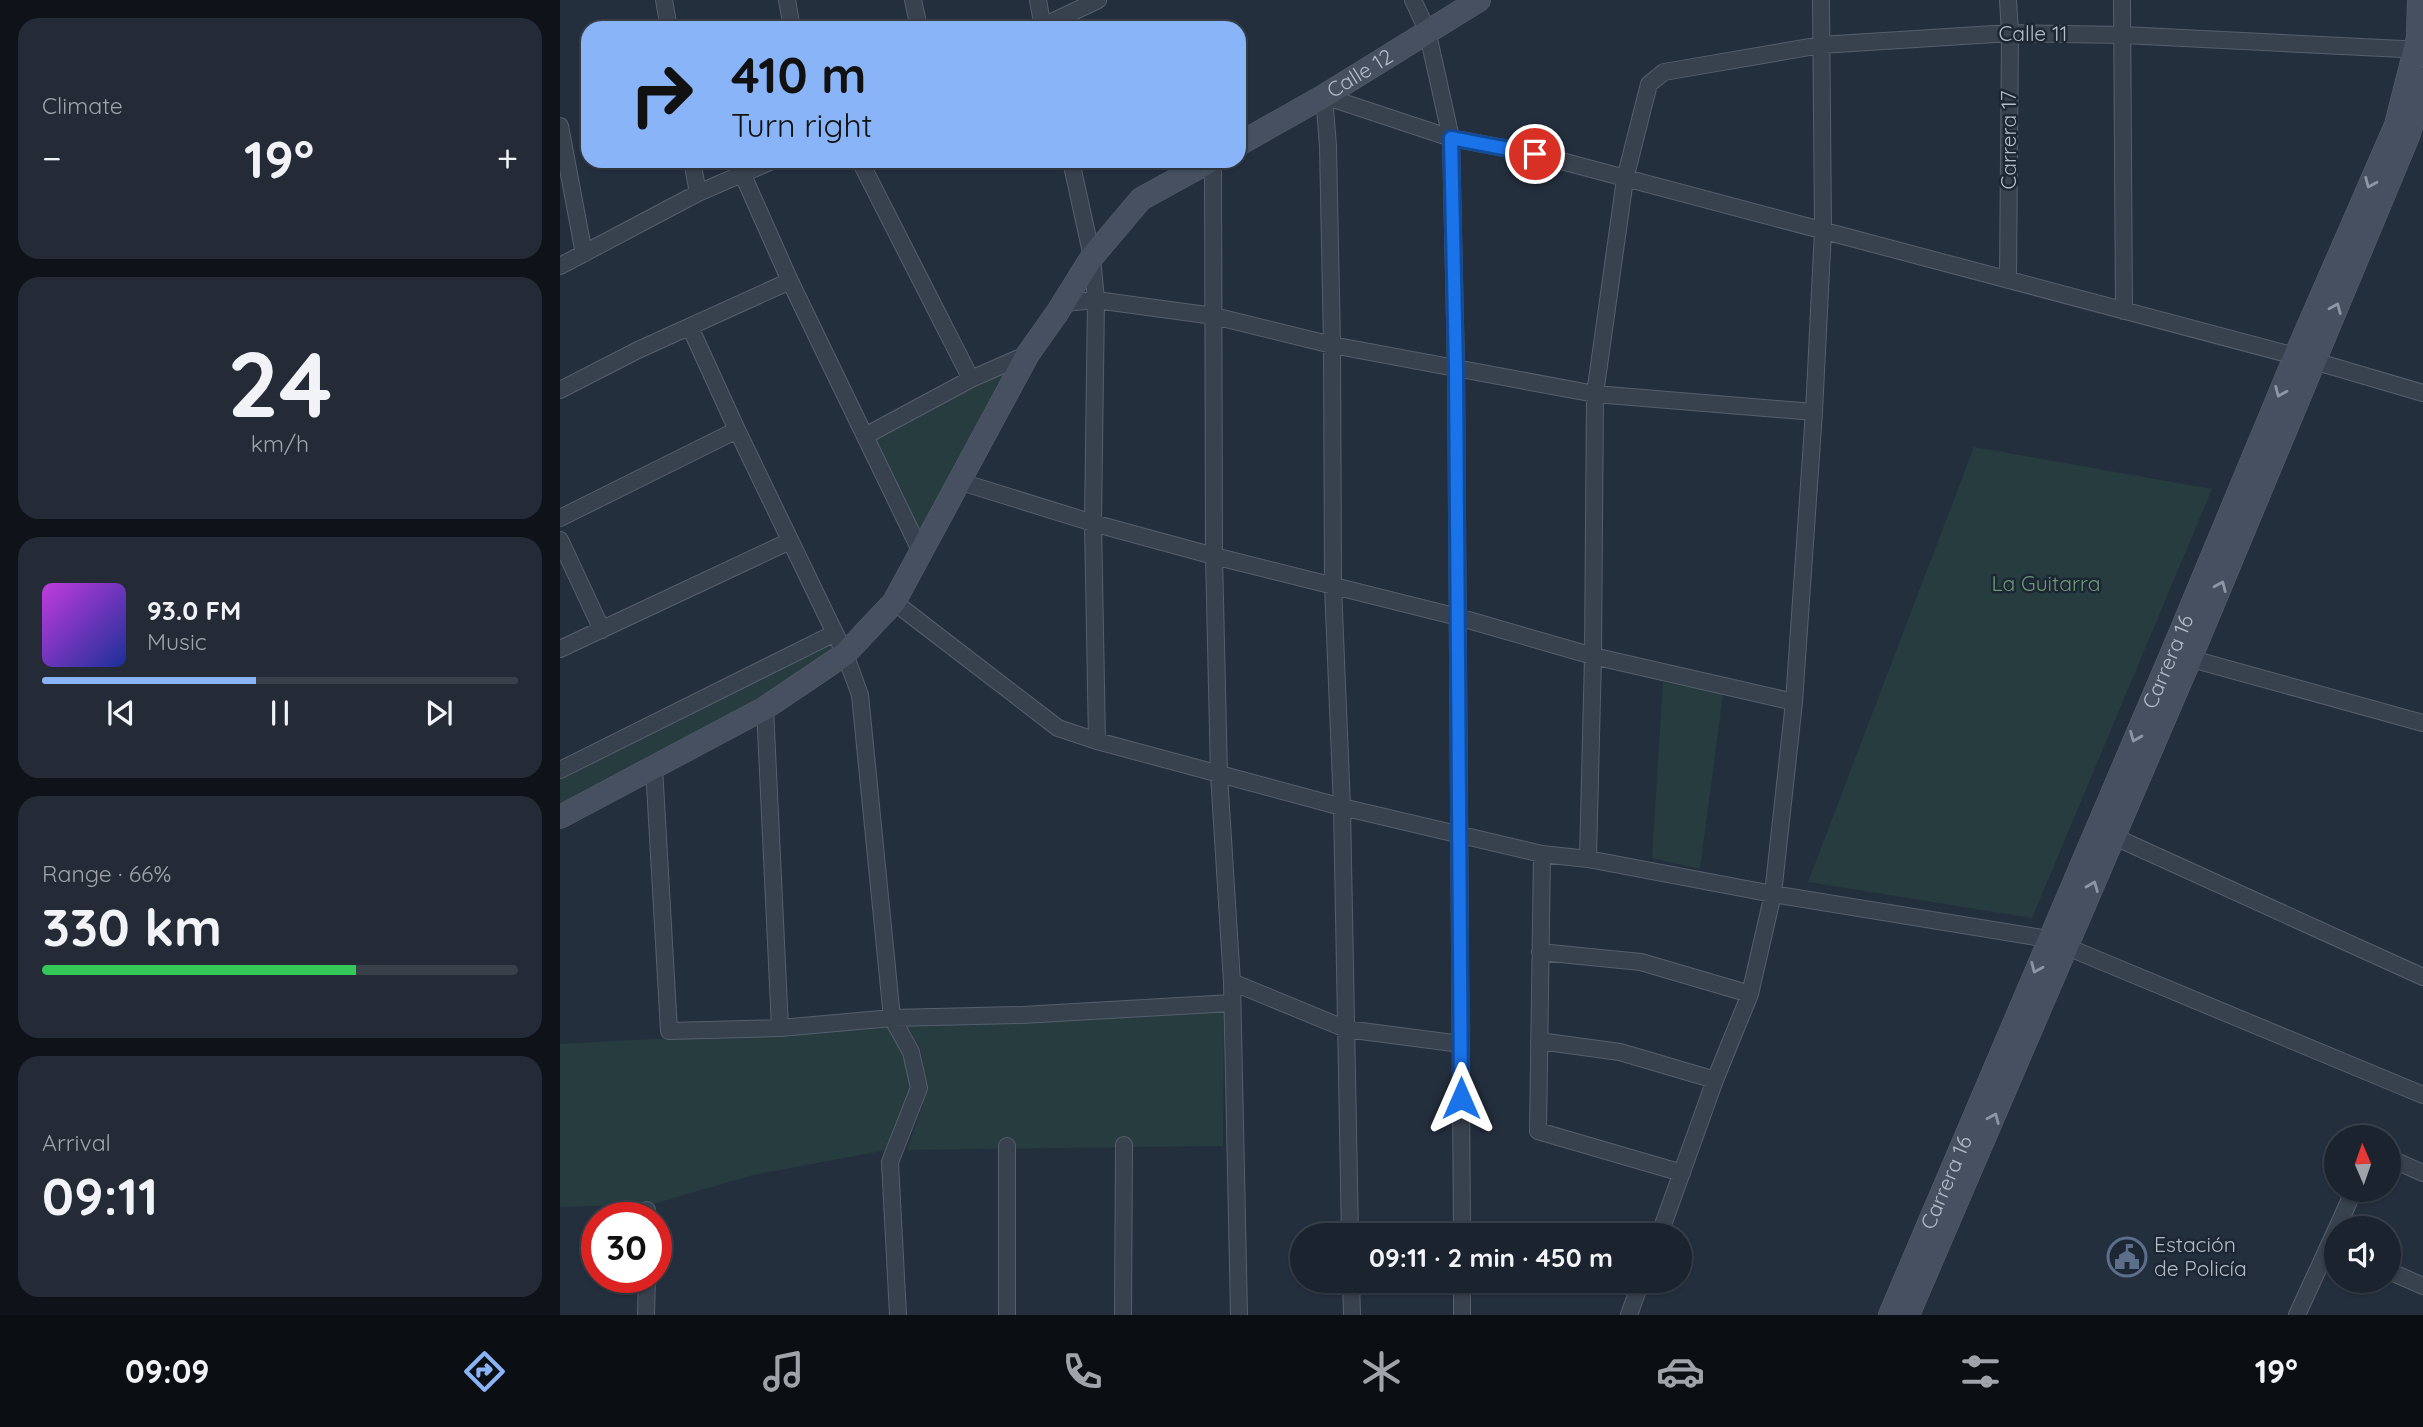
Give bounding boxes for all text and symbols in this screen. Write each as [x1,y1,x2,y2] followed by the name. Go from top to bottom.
[1998,20,2068,46] street label: Calle 11
[1322,43,1397,103] street label: Calle 12
[731,44,866,105] text: 410 m
[616,49,707,140] icon: right
[1995,90,2021,189] street label: Carrera 17
[42,91,123,120] text: Climate
[731,105,872,145] text: Turn right
[1505,124,1565,184] pin
[244,126,314,191] text: 19°
[42,134,62,182] text: −
[497,134,518,182] text: +
[1516,135,1554,173] icon: arrive
[2364,175,2378,188] one-way arrow
[2328,303,2342,315] one-way arrow
[227,326,333,440] text: 24
[2274,384,2288,397] one-way arrow
[251,429,309,458] text: km/h
[1991,570,2101,596] park label: La Guitarra
[2212,581,2226,593] one-way arrow
[147,594,241,627] text: 93.0 FM
[2136,611,2198,712] street label: Carrera 16
[147,627,207,656] text: Music
[102,694,140,732] icon: previous
[261,694,299,732] icon: pause
[420,694,458,732] icon: next
[2129,729,2143,742] one-way arrow
[42,859,171,888] text: Range · 66%
[2085,880,2099,893] one-way arrow
[42,894,222,959] text: 330 km
[2030,962,2044,974] one-way arrow
[1424,1061,1498,1135] position arrow
[1986,1112,2000,1125] one-way arrow
[2324,1125,2401,1202] north arrow
[2324,1125,2401,1293] map controls
[42,1128,111,1157] text: Arrival
[1914,1131,1977,1233] street label: Carrera 16
[42,1163,158,1228] text: 09:11
[581,1202,672,1293] speed limit sign: 30
[2324,1216,2401,1293] button: sound
[2154,1231,2247,1281] place label: Estación de Policía
[2106,1236,2148,1278] public building icon: Estación de Policía
[1369,1241,1613,1274] text: 09:11 · 2 min · 450 m
[460,1347,509,1396] icon: directions
[759,1347,808,1396] icon: music
[1058,1347,1107,1396] icon: phone
[1357,1347,1406,1396] icon: climate
[1656,1347,1705,1396] icon: car
[1956,1347,2005,1396] icon: filters
[125,1351,209,1391] text: 09:09
[2255,1351,2298,1391] text: 19°

